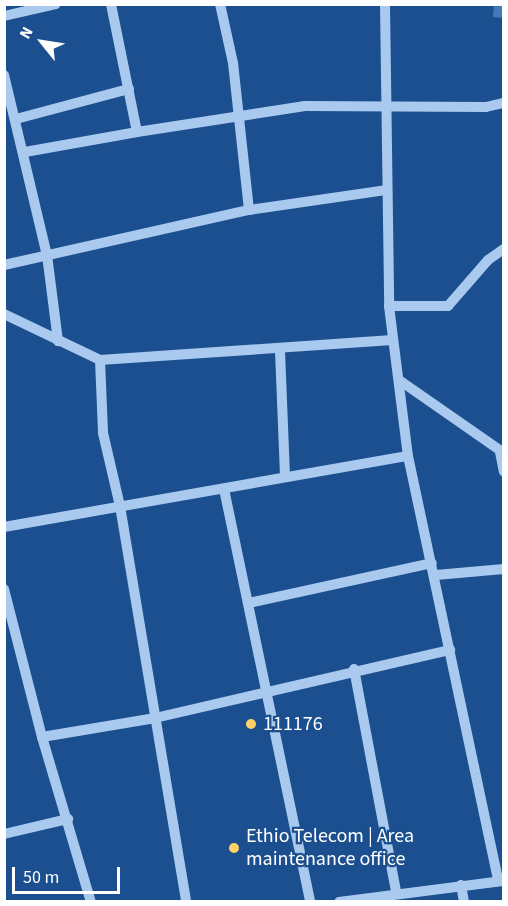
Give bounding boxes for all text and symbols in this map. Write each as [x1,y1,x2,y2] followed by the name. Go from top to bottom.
[12,12,72,72] north arrow
[14,23,39,43] text: N
[263,712,323,736] place label: 111176
[244,717,258,731] marker: 111176
[246,825,414,872] place label: Ethio Telecom | Area maintenance office
[227,841,241,855] marker: Ethio Telecom | Area maintenance office
[15,855,123,893] scale bar
[23,865,59,890] text: 50 m

